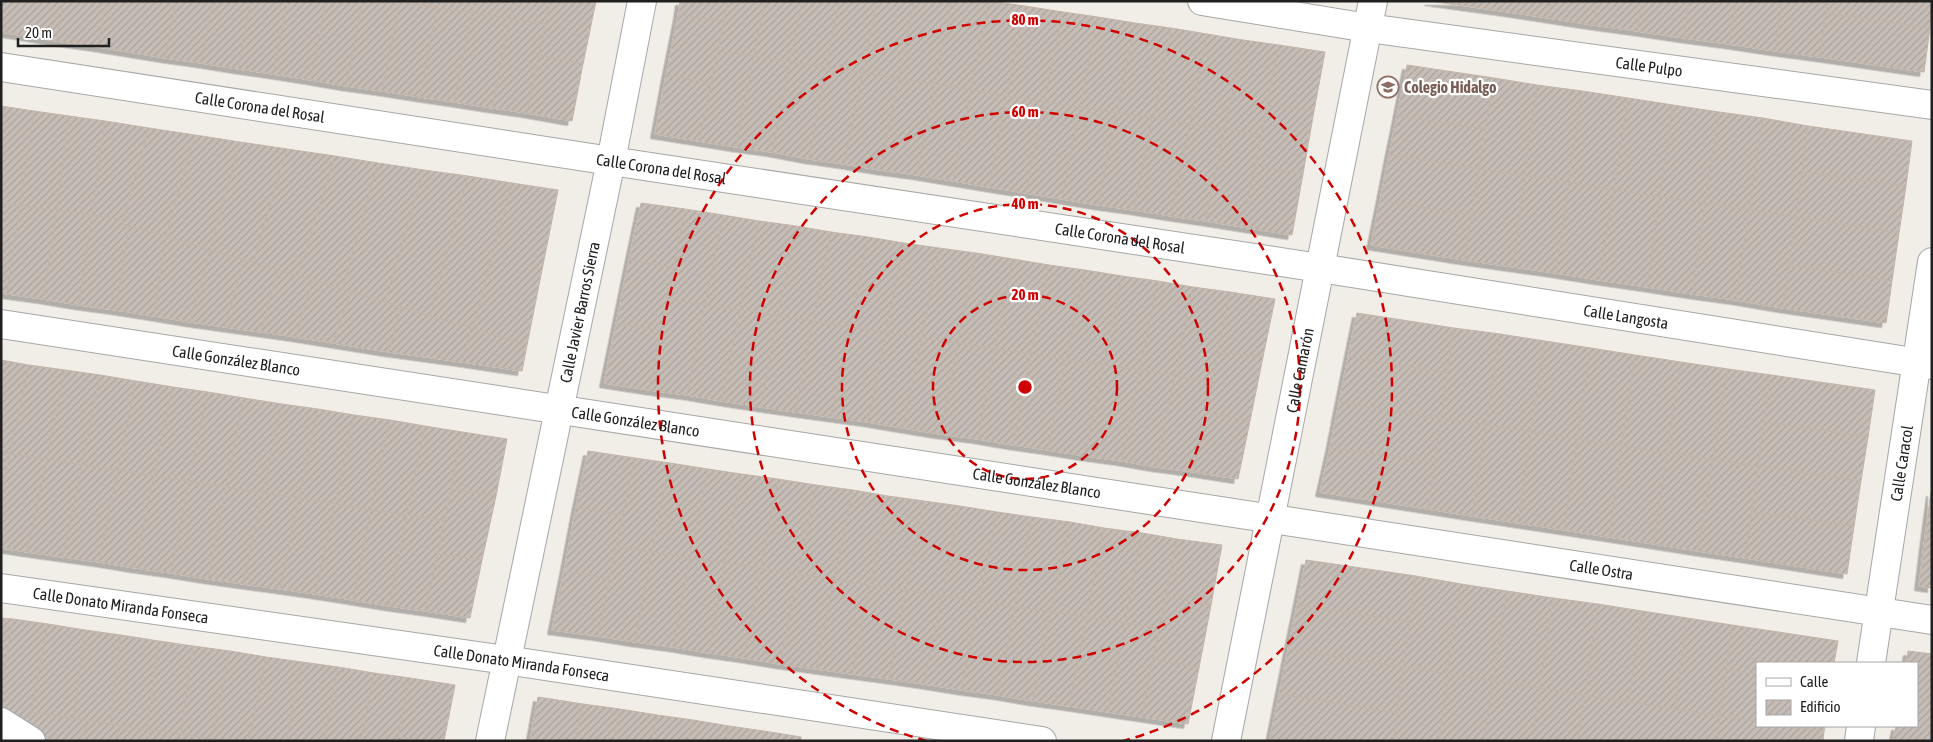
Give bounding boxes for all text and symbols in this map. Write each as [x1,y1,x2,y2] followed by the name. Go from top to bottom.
[1012,11,1039,28] text: 80 m
[18,15,109,47] scale bar
[25,24,52,41] text: 20 m
[1615,53,1684,80] street label: Calle Pulpo
[1376,75,1400,99] school or university icon: Colegio Hidalgo
[1404,78,1497,96] place label: Colegio Hidalgo
[194,88,327,126] street label: Calle Corona del Rosal
[1012,103,1039,120] text: 60 m
[595,150,728,187] street label: Calle Corona del Rosal
[1011,195,1039,212] text: 40 m
[1054,219,1187,257] street label: Calle Corona del Rosal
[556,240,603,384] street label: Calle Javier Barros Sierra
[1012,286,1039,303] text: 20 m
[1582,301,1670,332] street label: Calle Langosta
[1282,326,1317,414] street label: Calle Camarón
[171,341,302,379] street label: Calle González Blanco
[1016,378,1034,396] centre of rings
[570,403,701,440] street label: Calle González Blanco
[1887,423,1916,503] street label: Calle Caracol
[972,464,1102,501] street label: Calle González Blanco
[1568,556,1634,583] street label: Calle Ostra
[32,584,210,627] street label: Calle Donato Miranda Fonseca
[433,641,611,685] street label: Calle Donato Miranda Fonseca
[1756,662,1918,727] legend
[1800,673,1829,690] text: Calle
[1800,698,1841,715] text: Edificio

